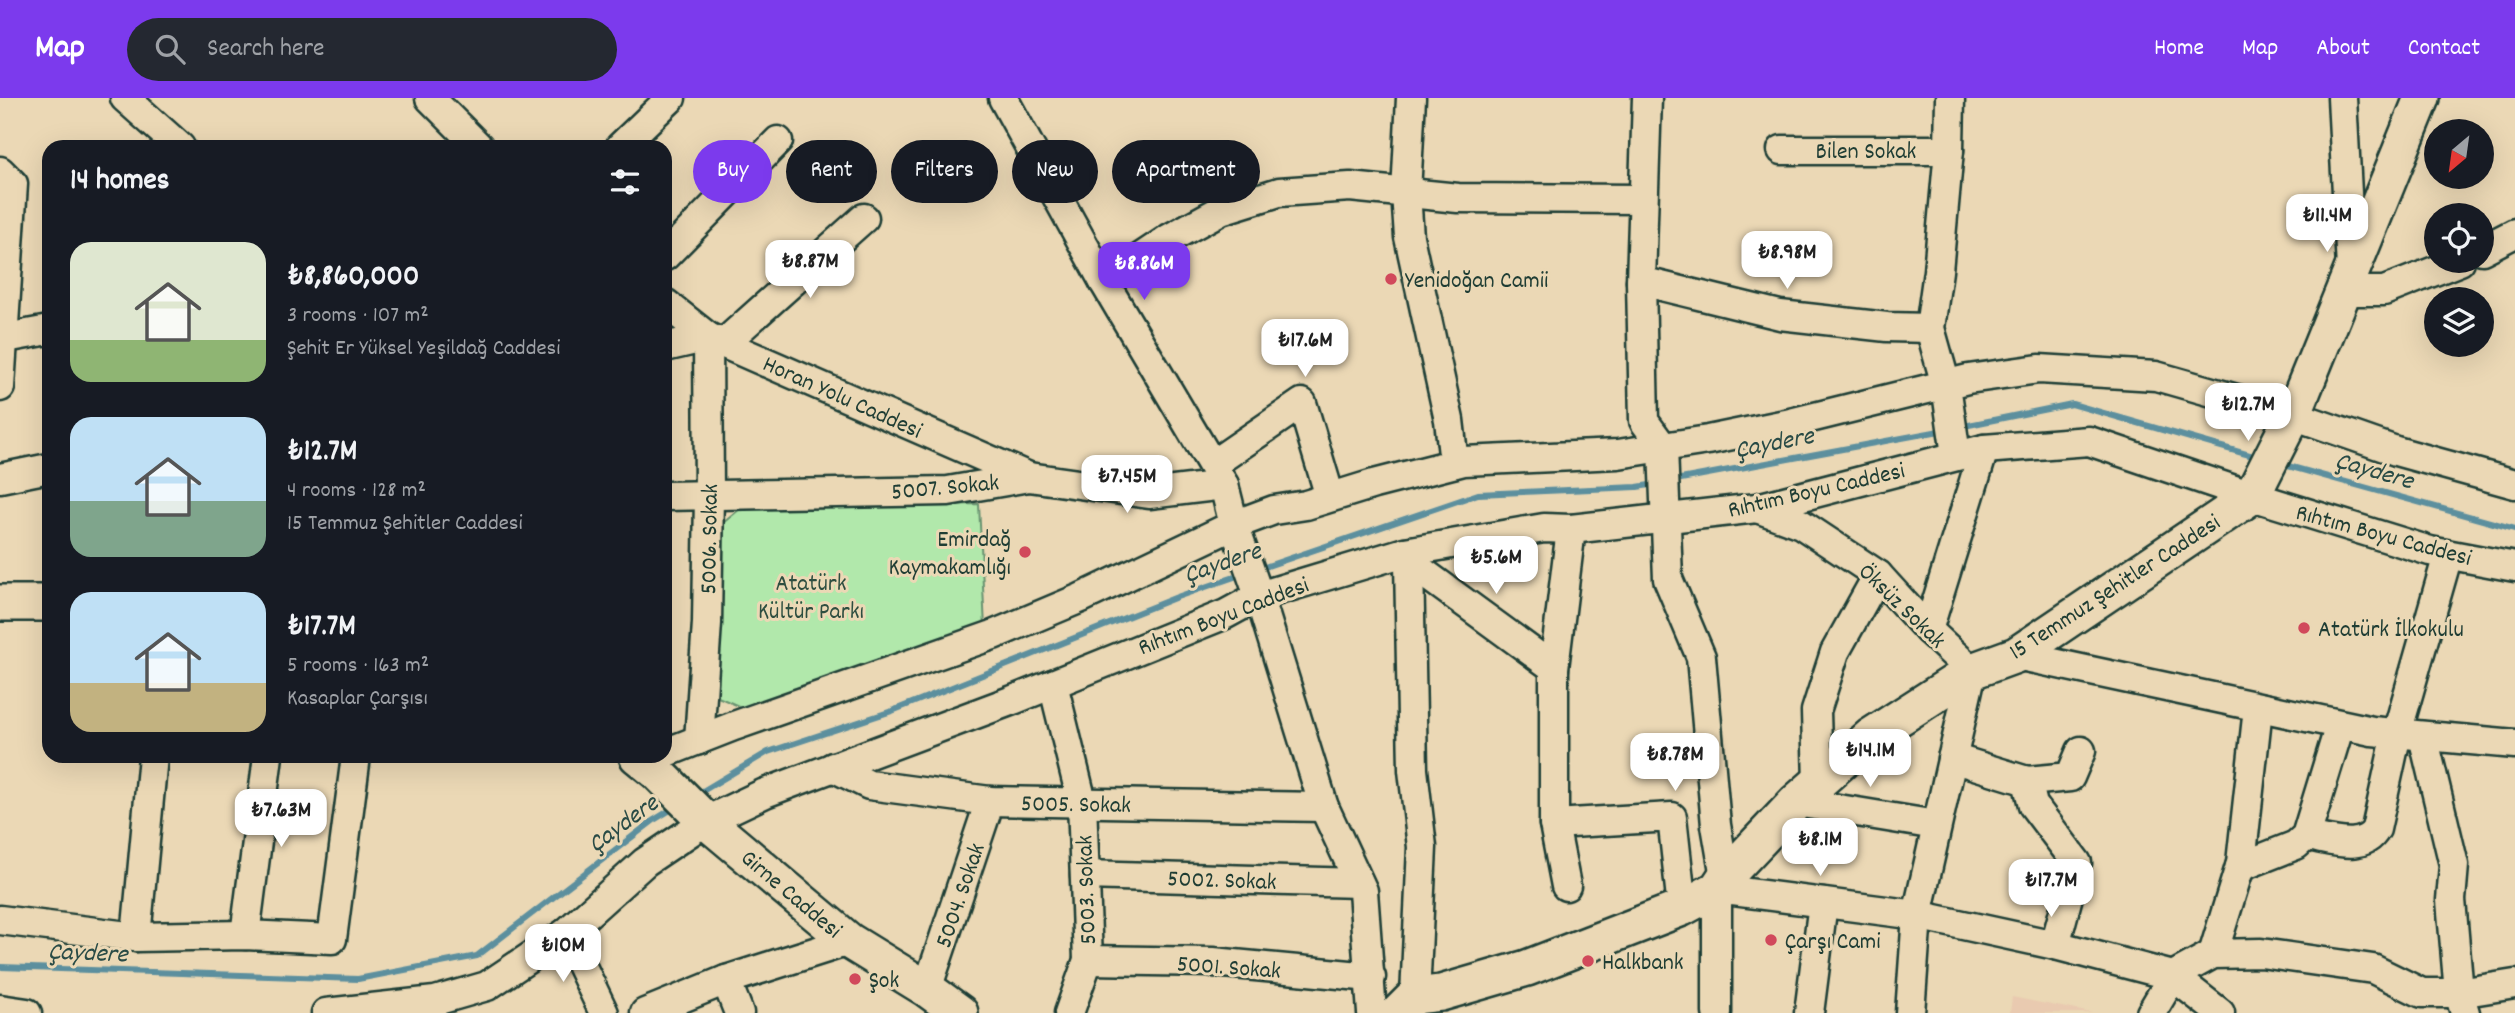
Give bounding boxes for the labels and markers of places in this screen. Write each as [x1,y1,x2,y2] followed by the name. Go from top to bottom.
[2270,194,2384,254] pin: ₺11.4M
[1730,232,1844,291] pin: ₺8.98M
[753,240,867,300] pin: ₺8.87M
[1087,242,1201,302] pin: ₺8.86M
[1405,265,1549,299] place label: Yenidoğan Camii
[1383,271,1399,287] marker: Yenidoğan Camii
[1248,320,1362,379] pin: ₺17.6M
[2191,384,2305,443] pin: ₺12.7M
[1070,456,1184,515] pin: ₺7.45M
[889,524,1011,586] place label: Emirdağ Kaymakamlığı
[1447,536,1545,596] pin: ₺5.6M
[1017,544,1033,560] marker: Emirdağ Kaymakamlığı
[2318,614,2464,648] place label: Atatürk İlkokulu
[2296,620,2312,636] marker: Atatürk İlkokulu
[1813,730,1927,789] pin: ₺14.1M
[1618,734,1732,793] pin: ₺8.78M
[224,790,338,849] pin: ₺7.63M
[1771,818,1869,878] pin: ₺8.1M
[1994,860,2108,919] pin: ₺17.7M
[522,924,604,984] pin: ₺10M
[1785,926,1881,960] place label: Çarşı Cami
[1763,932,1779,948] marker: Çarşı Cami
[1602,947,1684,981] place label: Halkbank
[1580,953,1596,969] marker: Halkbank
[869,965,899,999] place label: Şok
[847,971,863,987] marker: Şok

